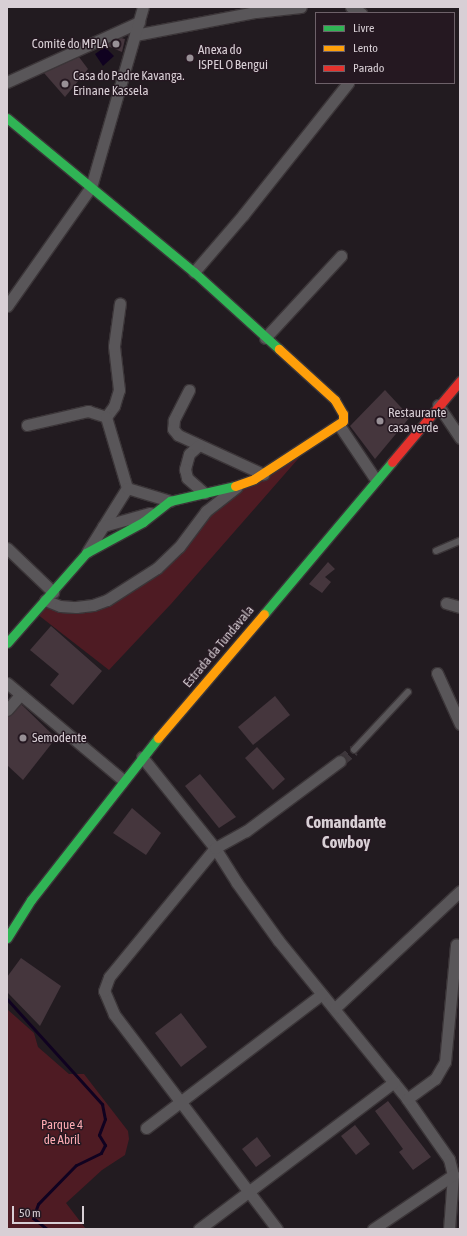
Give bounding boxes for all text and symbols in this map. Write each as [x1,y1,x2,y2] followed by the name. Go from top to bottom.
[315,12,455,84] legend
[353,21,374,35] text: Livre
[32,36,108,52] place label: Comité do MPLA
[111,39,121,49] marker: Comité do MPLA
[353,41,378,55] text: Lento
[198,43,268,74] place label: Anexa do ISPEL O Bengui
[185,53,195,63] marker: Anexa do ISPEL O Bengui
[353,61,384,75] text: Parado
[73,69,185,100] place label: Casa do Padre Kavanga. Erinane Kassela
[60,79,70,89] marker: Casa do Padre Kavanga. Erinane Kassela
[388,406,446,437] place label: Restaurante casa verde
[375,416,385,426] marker: Restaurante casa verde
[180,603,258,691] street label: Estrada da Tundavala
[32,730,87,746] place label: Semodente
[17,732,29,744] marker: Semodente
[306,813,386,853] district label: Comandante Cowboy
[41,1118,83,1149] park label: Parque 4 de Abril
[14,1198,86,1224] scale bar
[19,1206,41,1220] text: 50 m

